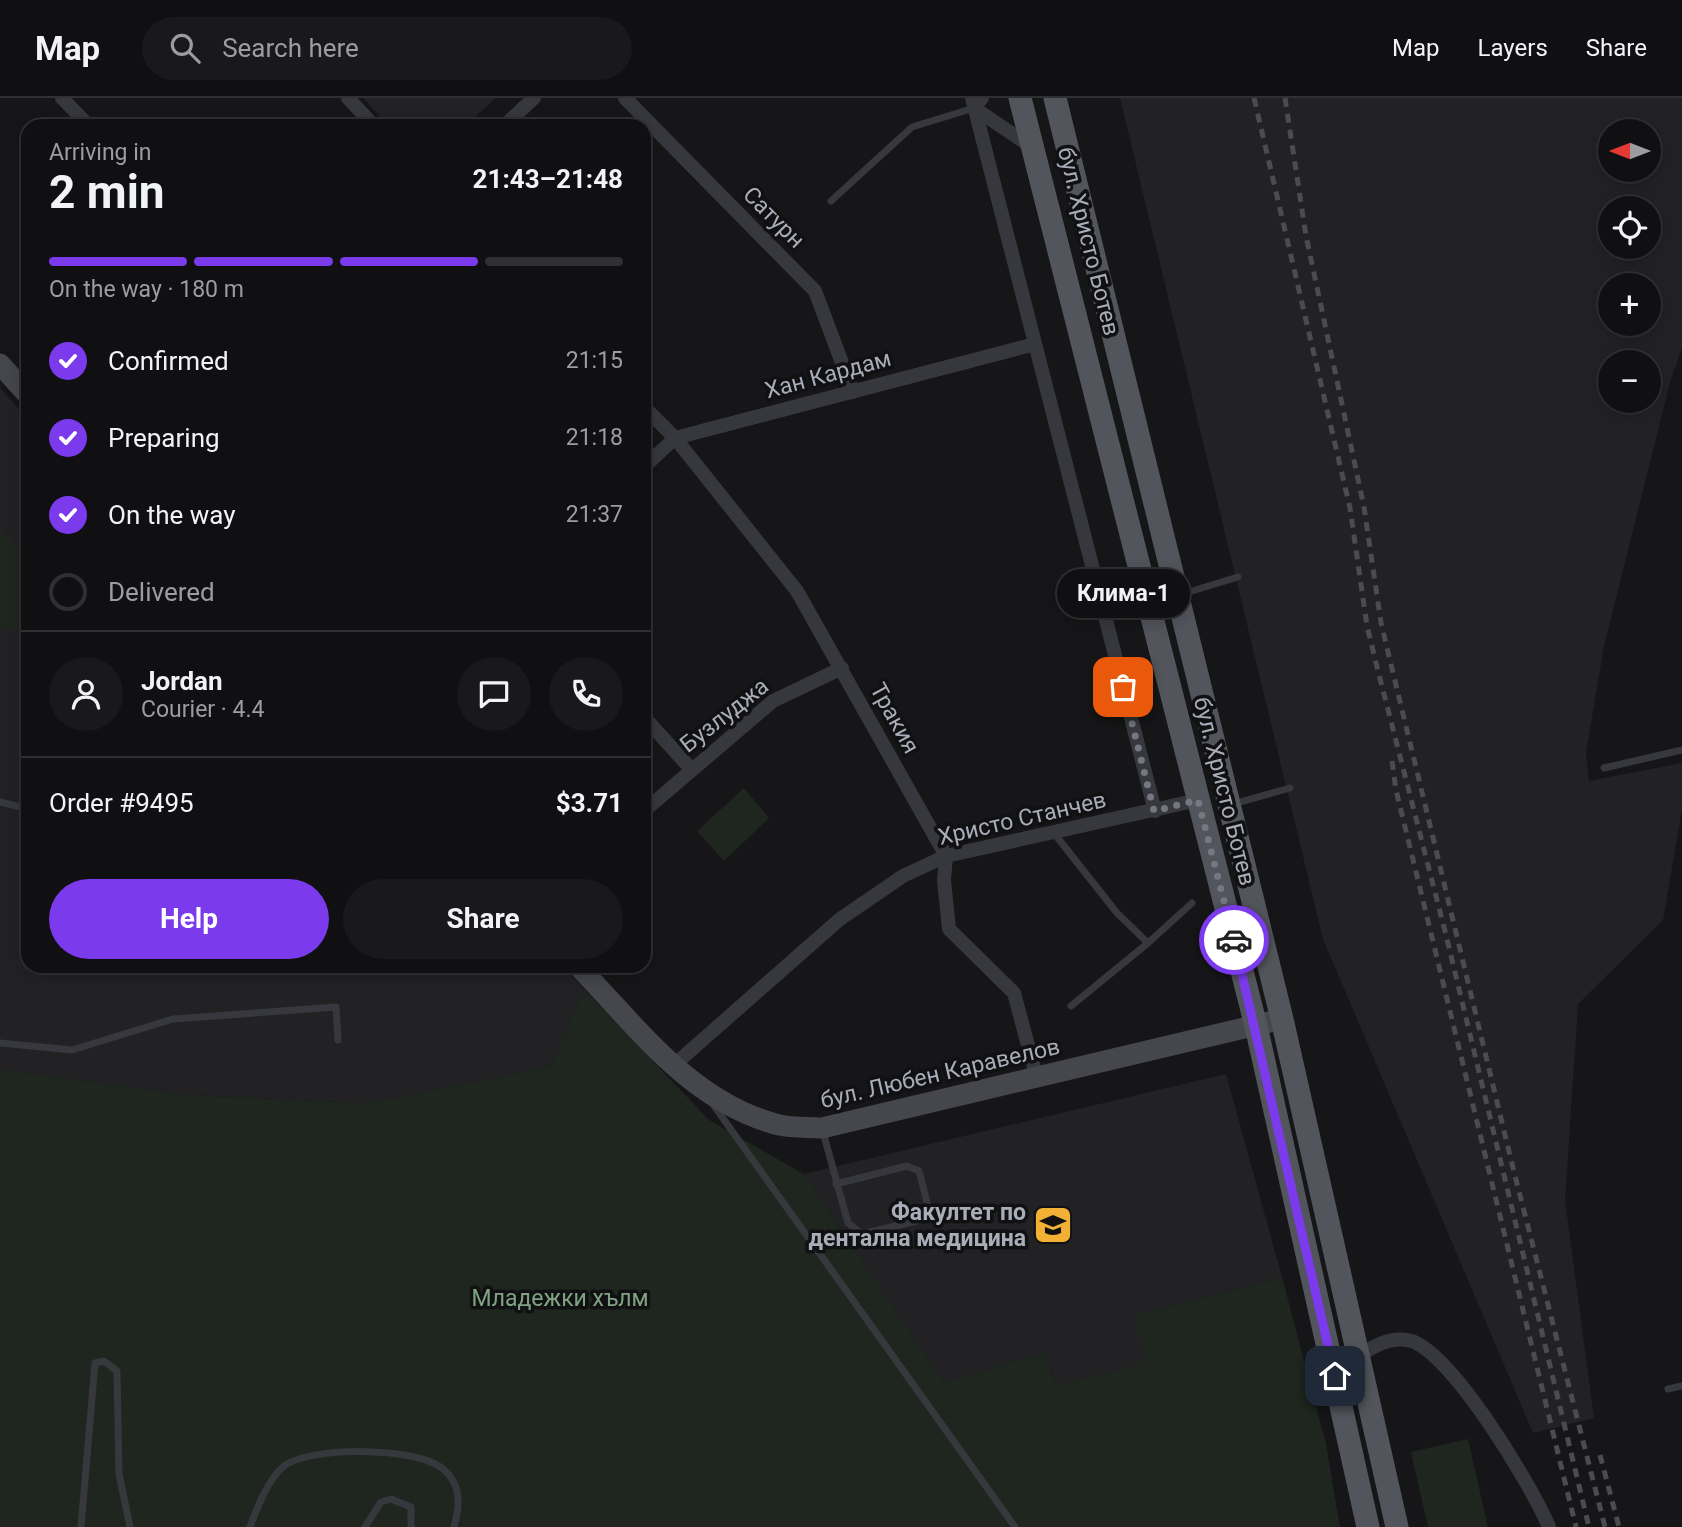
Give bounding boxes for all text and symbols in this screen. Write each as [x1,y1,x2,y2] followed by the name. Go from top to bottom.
[142,17,632,80] search box
[35,29,100,68] text: Map
[166,29,204,67] icon: search
[222,33,359,63] text: Search here
[1392,34,1440,62] text: Map
[1478,34,1548,62] text: Layers
[1586,34,1647,62] text: Share
[1598,119,1661,182] north arrow
[1598,119,1661,413] map controls
[49,139,152,166] text: Arriving in
[1052,144,1125,338] street label: бул. Христо Ботев
[473,164,623,194] text: 21:43–21:48
[49,165,165,219] text: 2 min
[737,181,810,254] street label: Сатурн
[1598,196,1661,259] button: locate
[1598,273,1661,336] button: +
[49,276,244,303] text: On the way · 180 m
[49,342,87,380] icon: check
[762,345,894,404] street label: Хан Кардам
[108,346,229,376] text: Confirmed
[566,347,623,374] text: 21:15
[1598,350,1661,413] button: −
[49,419,87,457] icon: check
[108,423,220,453] text: Preparing
[566,424,623,451] text: 21:18
[49,496,87,534] icon: check
[108,500,236,530] text: On the way
[566,501,623,528] text: 21:37
[1056,568,1190,617] callout: Клима-1
[108,577,215,607] text: Delivered
[1077,580,1170,607] text: Клима-1
[49,657,123,731] button: person
[457,657,531,731] button: chat
[549,657,623,731] button: phone
[1093,657,1153,717] pin
[141,666,223,696] text: Jordan
[1104,668,1142,706] icon: bag
[675,673,774,758] street label: Бузлуджа
[864,678,925,758] street label: Тракия
[1188,694,1261,888] street label: бул. Христо Ботев
[141,696,264,723] text: Courier · 4.4
[936,786,1109,851] street label: Христо Станчев
[49,788,194,818] text: Order #9495
[556,788,623,818] text: $3.71
[49,879,329,959] button: Help
[343,879,623,959] button: Share
[1199,905,1269,975] courier
[1215,921,1253,959] icon: car
[818,1033,1062,1114] street label: бул. Любен Каравелов
[808,1199,1026,1252] place label: Факултет по дентална медицина
[1032,1204,1074,1246] school or university icon: Факултет по дентална медицина
[471,1285,649,1312] park label: Младежки хълм
[1305,1346,1365,1406] pin
[1316,1357,1354,1395] icon: home

